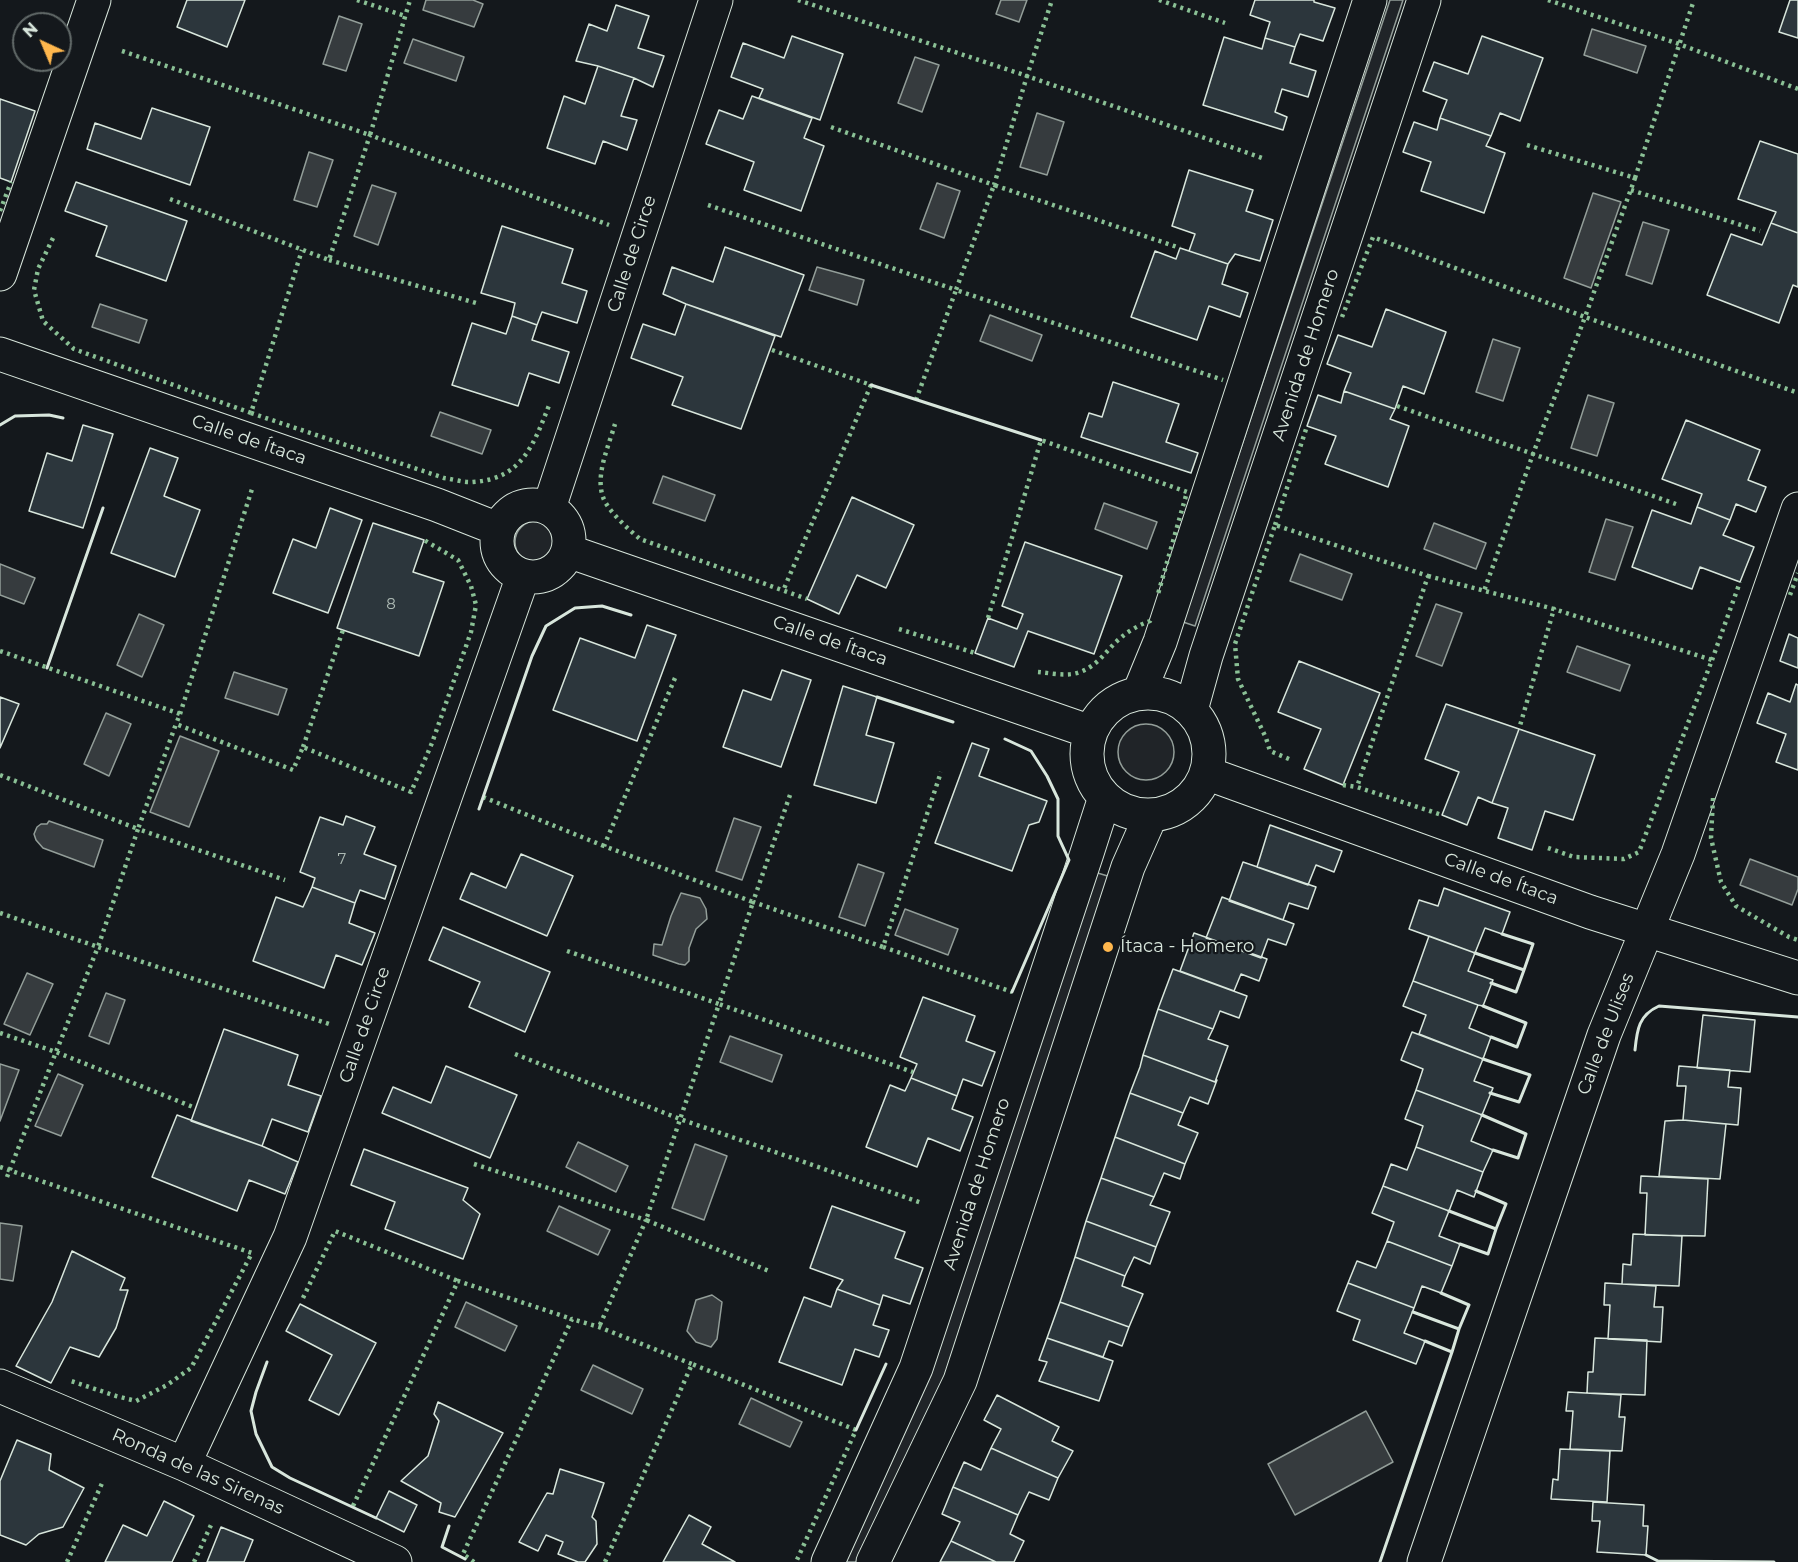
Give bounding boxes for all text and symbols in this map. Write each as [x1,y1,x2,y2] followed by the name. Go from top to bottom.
[12,12,72,72] north arrow
[19,19,42,41] text: N
[603,193,661,315] street label: Calle de Circe
[1268,266,1344,444] street label: Avenida de Homero
[189,410,309,470] street label: Calle de Ítaca
[386,596,396,614] house number: 8
[770,611,890,671] street label: Calle de Ítaca
[1441,848,1561,910] street label: Calle de Ítaca
[338,851,346,869] house number: 7
[1120,936,1254,958] place label: Ítaca - Homero
[1101,940,1115,954] marker: Ítaca - Homero
[335,964,395,1086] street label: Calle de Circe
[1573,970,1639,1098] street label: Calle de Ulises
[939,1095,1015,1273] street label: Avenida de Homero
[109,1424,287,1520] street label: Ronda de las Sirenas

